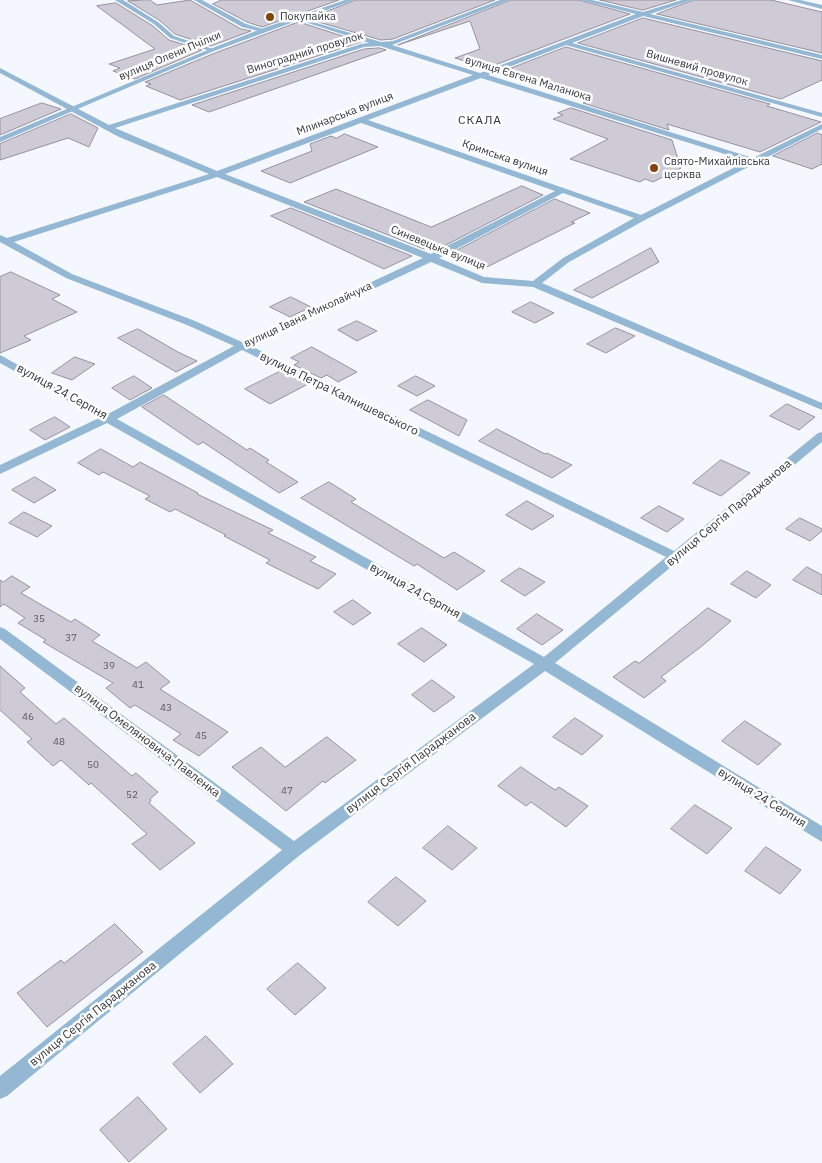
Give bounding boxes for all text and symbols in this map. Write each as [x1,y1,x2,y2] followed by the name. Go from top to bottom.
[280,10,336,24] place label: Покупайка
[264,11,276,23] marker: Покупайка
[117,29,223,83] street label: вулиця Олени Пчілки
[245,29,365,77] street label: Виноградний провулок
[645,47,749,89] street label: Вишневий провулок
[463,53,593,105] street label: вулиця Євгена Маланюка
[295,89,395,139] street label: Млинарська вулиця
[457,114,503,128] district label: СКАЛА
[460,137,550,179] street label: Кримська вулиця
[664,155,770,181] place label: Свято-Михайлівська церква
[648,162,660,174] marker: Свято-Михайлівська церква
[389,223,487,273] street label: Синевецька вулиця
[242,280,374,350] street label: вулиця Івана Миколайчука
[257,349,421,439] street label: вулиця Петра Калнишевського
[14,361,110,423] street label: вулиця 24 Серпня
[663,456,795,570] street label: вулиця Сергія Параджанова
[367,560,463,622] street label: вулиця 24 Серпня
[33,613,45,625] house number: 35
[65,632,77,644] house number: 37
[103,660,115,672] house number: 39
[132,679,144,691] house number: 41
[71,681,223,801] street label: вулиця Омеляновича-Павленка
[160,702,172,714] house number: 43
[343,709,479,817] street label: вулиця Сергія Параджанова
[22,711,34,723] house number: 46
[195,730,207,742] house number: 45
[53,736,65,748] house number: 48
[87,759,99,771] house number: 50
[715,765,809,831] street label: вулиця 24 Серпня
[281,785,293,797] house number: 47
[126,789,138,801] house number: 52
[27,958,159,1070] street label: вулиця Сергія Параджанова

